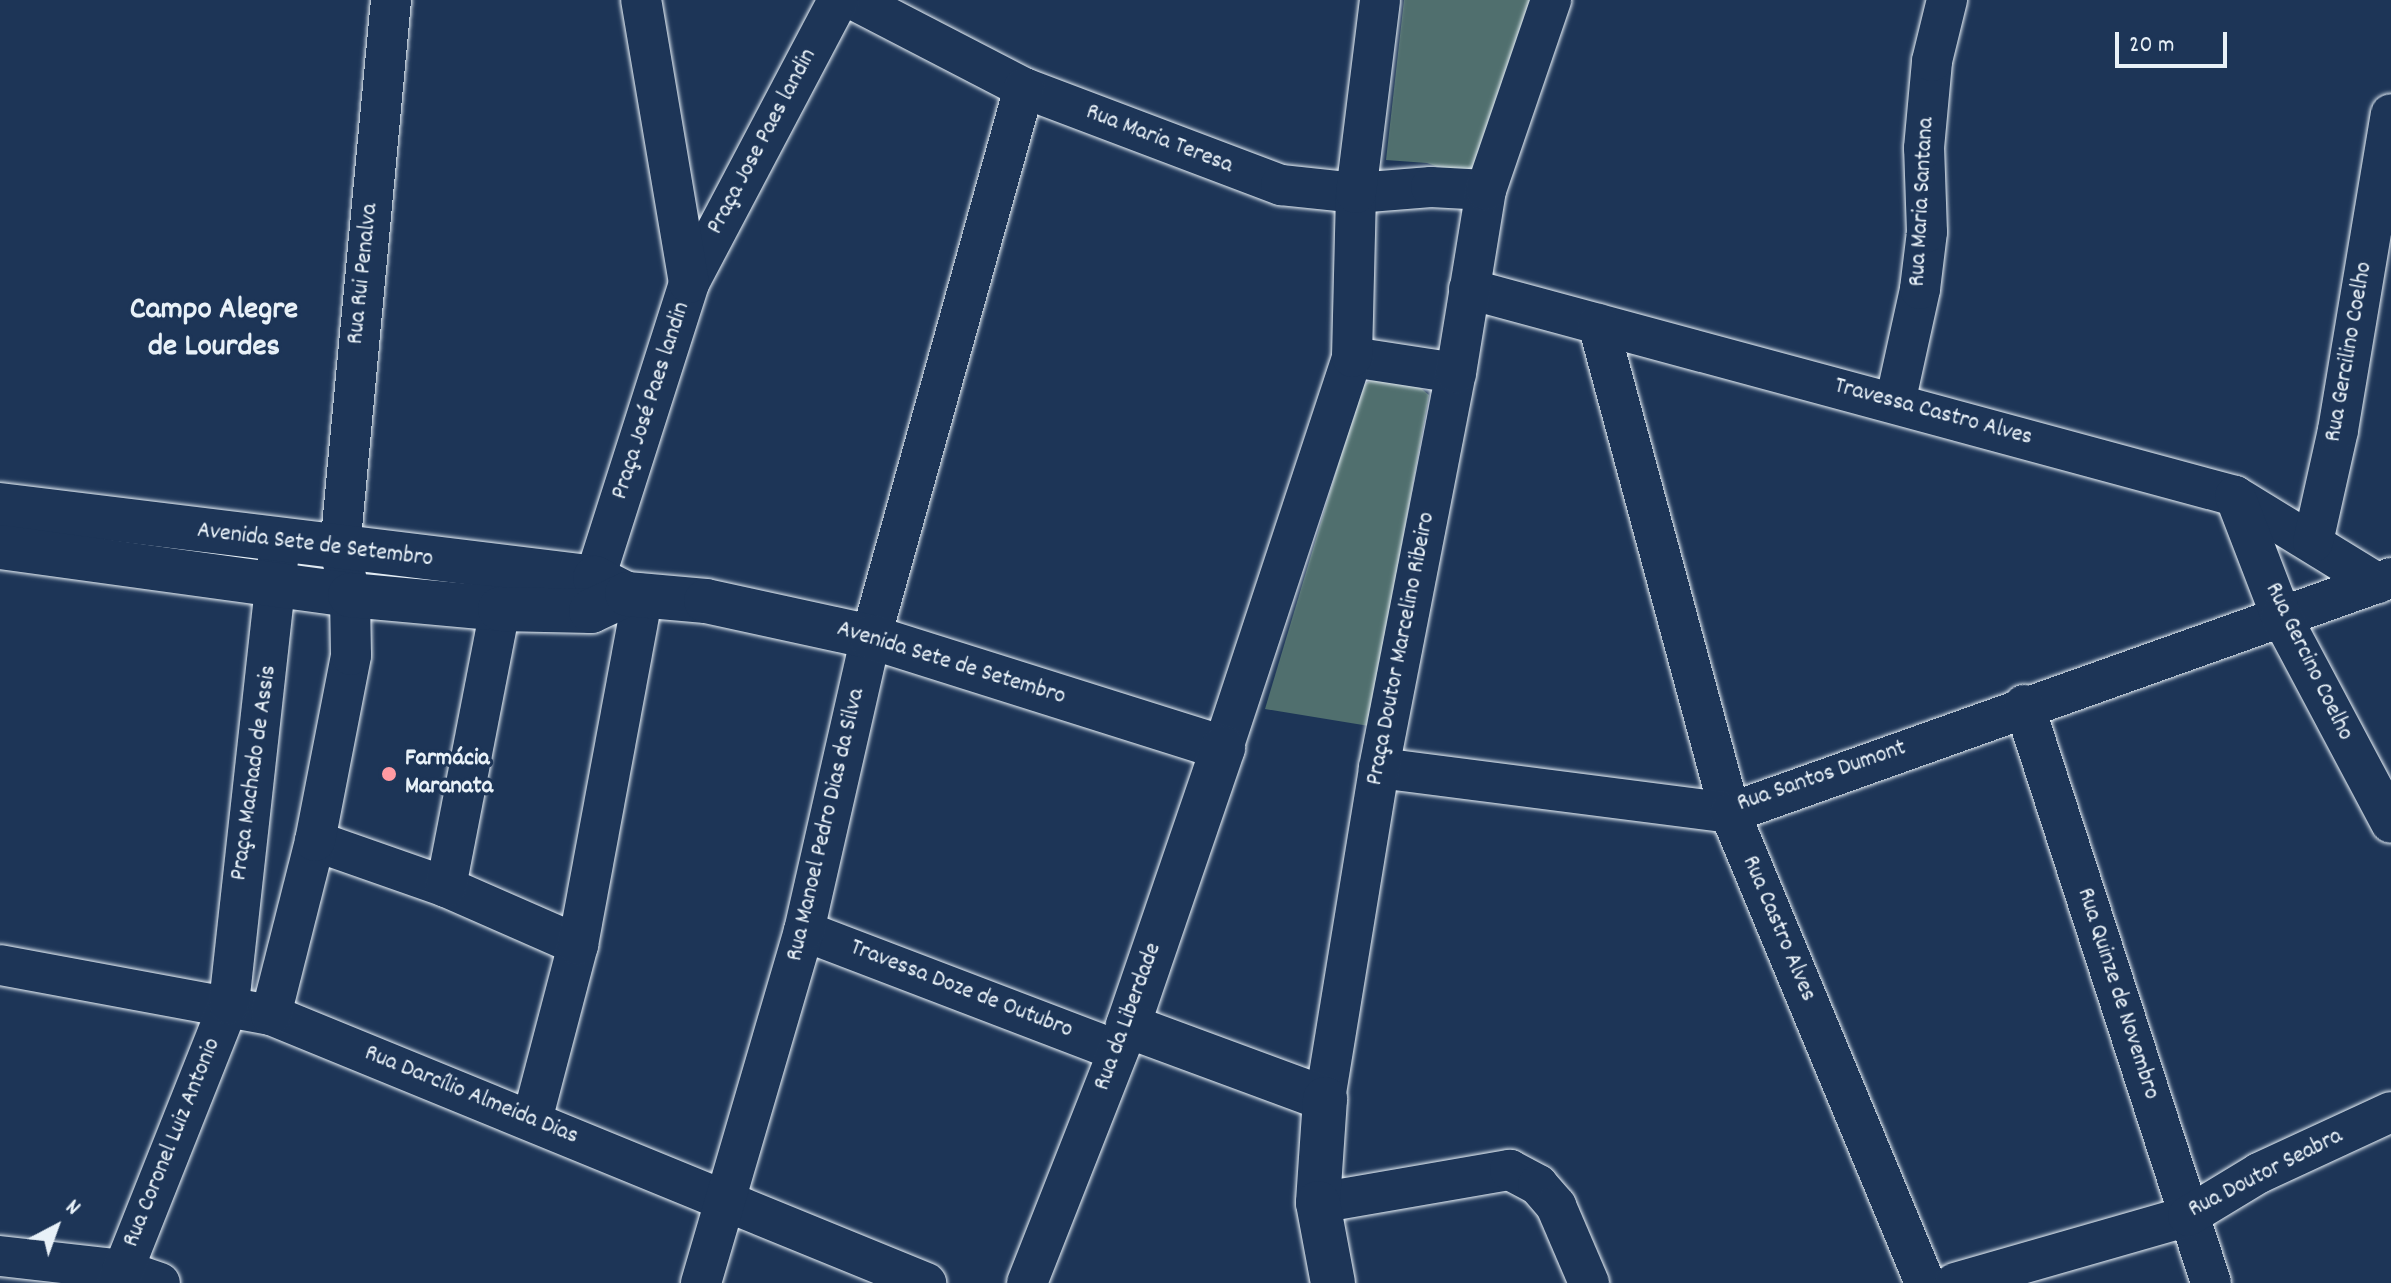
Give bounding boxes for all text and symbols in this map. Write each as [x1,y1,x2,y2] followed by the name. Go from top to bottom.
[2119,16,2231,66] scale bar
[2129,29,2175,63] text: 20 m
[702,44,824,240] street label: Praça Jose Paes landin
[1081,99,1237,181] street label: Rua Maria Teresa
[1904,117,1942,287] street label: Rua Maria Santana
[342,202,386,346] street label: Rua Rui Penalva
[2320,260,2380,444] street label: Rua Gercilino Coelho
[130,293,298,368] district label: Campo Alegre de Lourdes
[606,299,698,503] street label: Praça José Paes landin
[1831,373,2035,453] street label: Travessa Castro Alves
[1361,510,1443,788] street label: Praça Doutor Marcelino Ribeiro
[195,517,435,575] street label: Avenida Sete de Setembro
[2257,578,2359,746] street label: Rua Gercino Coelho
[833,616,1069,712] street label: Avenida Sete de Setembro
[226,663,284,883] street label: Praça Machado de Assis
[782,686,872,964] street label: Rua Manoel Pedro Dias da Silva
[1734,735,1910,819] street label: Rua Santos Dumont
[405,746,493,802] place label: Farmácia Maranata
[380,765,398,783] marker: Farmácia Maranata
[1734,852,1822,1006] street label: Rua Castro Alves
[2069,885,2165,1103] street label: Rua Quinze de Novembro
[846,934,1076,1046] street label: Travessa Doze de Outubro
[1089,939,1169,1095] street label: Rua da Liberdade
[118,1034,228,1252] street label: Rua Coronel Luiz Antonio
[360,1040,582,1152] street label: Rua Darcílio Almeida Dias
[2184,1123,2348,1225] street label: Rua Doutor Seabra
[16,1187,96,1267] north arrow
[58,1193,86,1224] text: N

